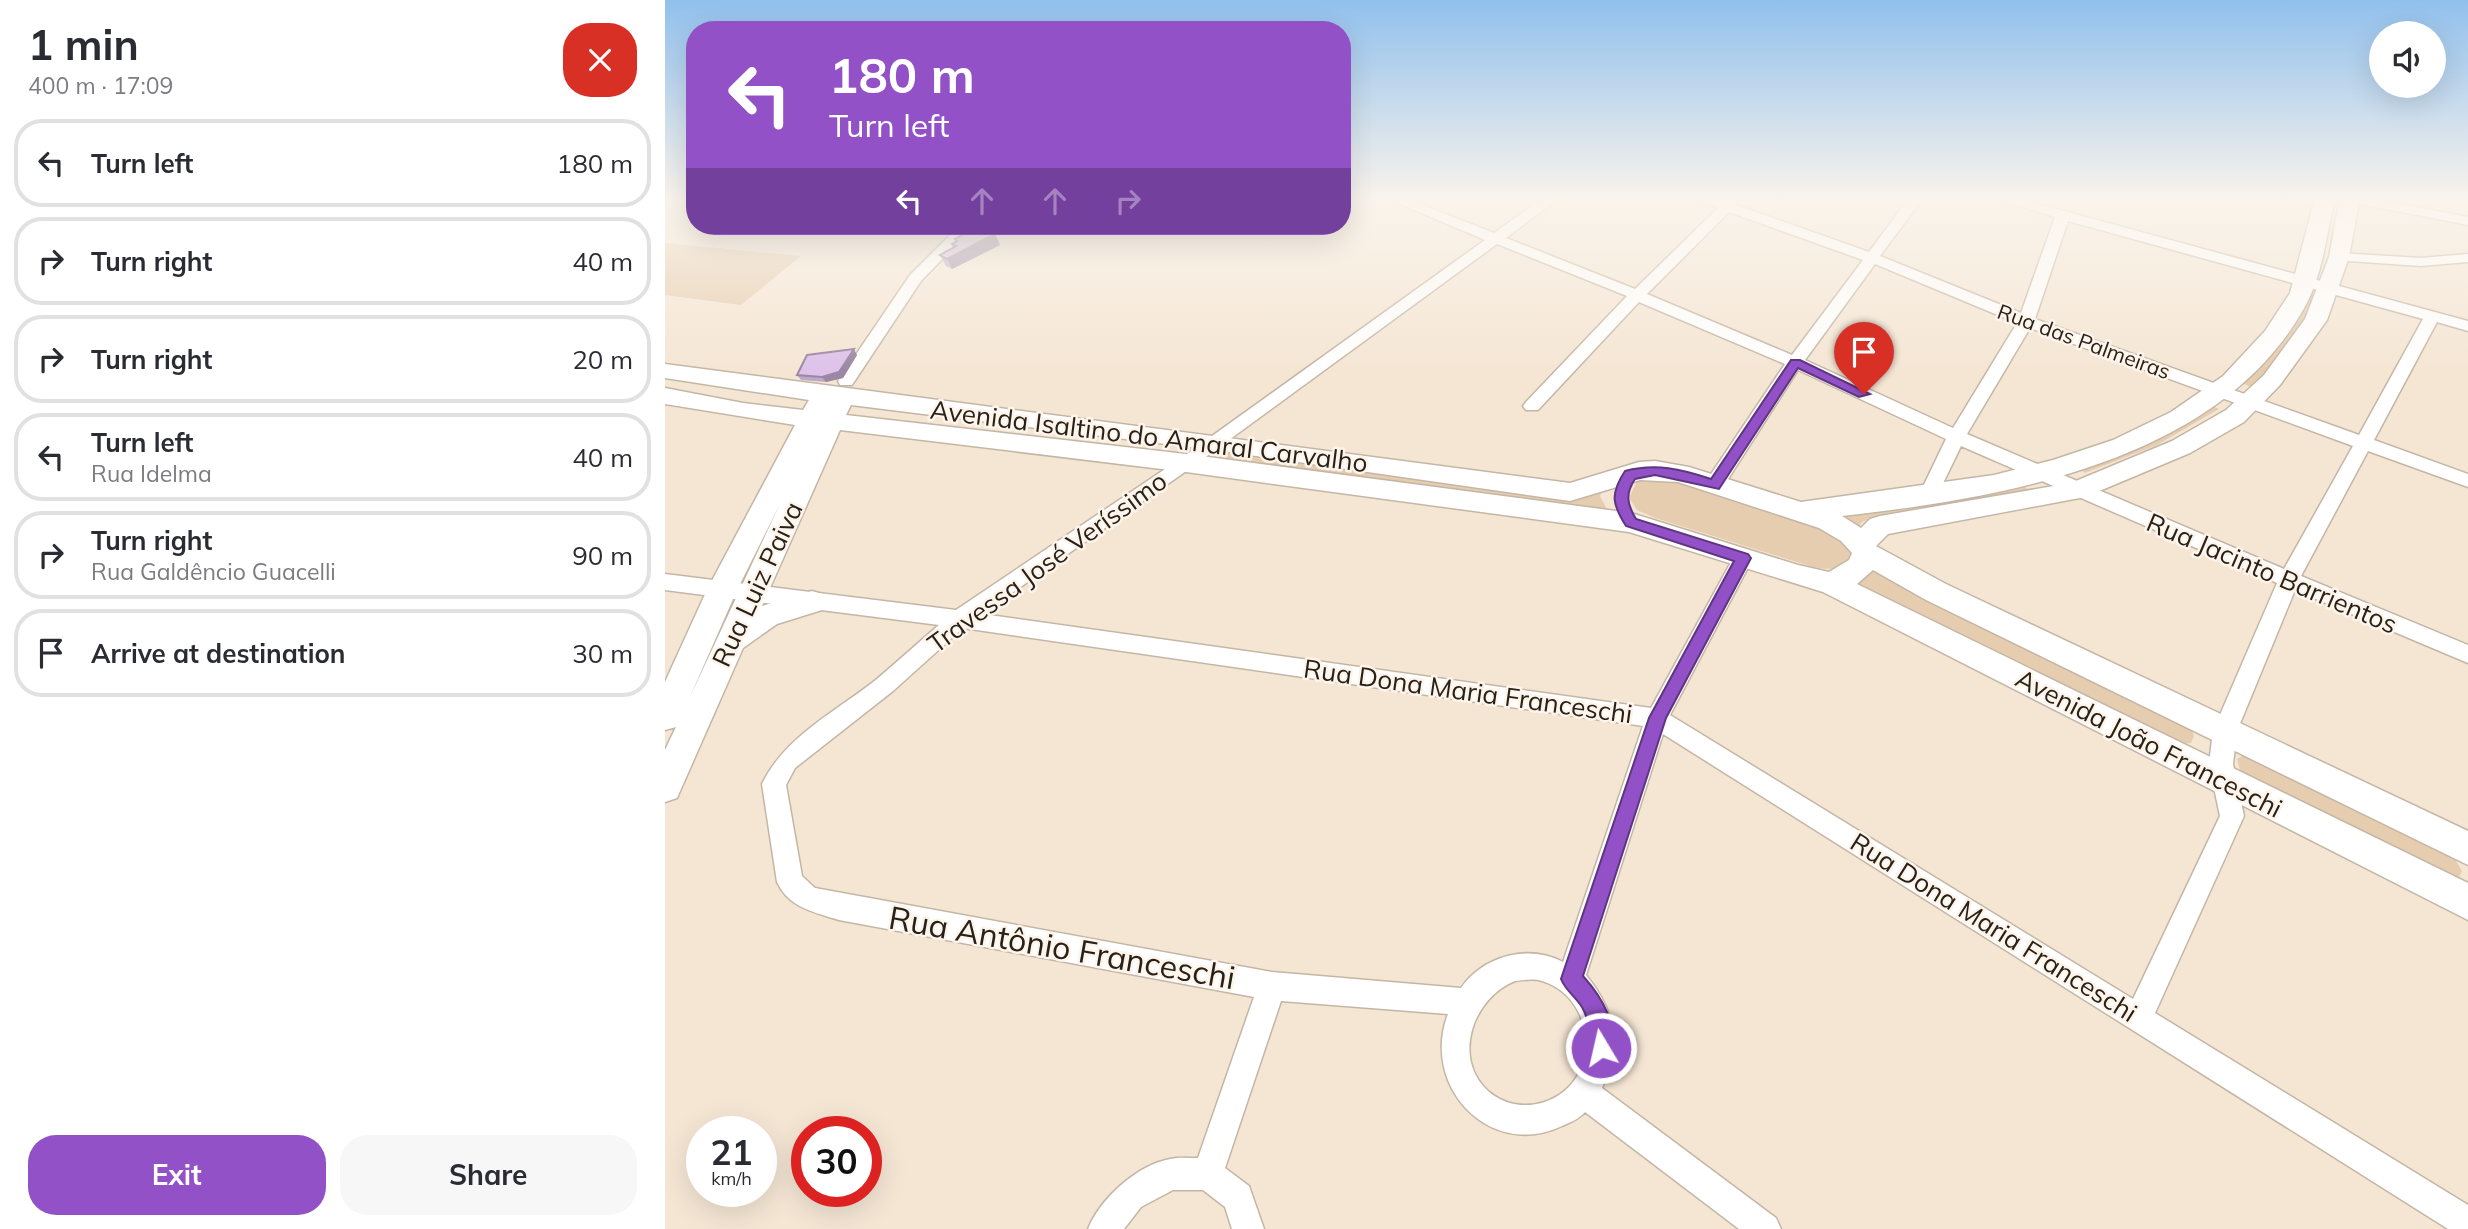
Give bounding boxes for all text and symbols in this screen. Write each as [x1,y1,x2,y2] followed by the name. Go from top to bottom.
[28,18,139,71] text: 1 min
[2369,21,2446,98] map controls
[2369,21,2446,98] button: sound
[563,23,637,97] button: close
[829,44,975,105] text: 180 m
[714,49,805,140] icon: left
[28,71,173,100] text: 400 m · 17:09
[829,105,949,145] text: Turn left
[32,144,70,182] icon: left
[91,147,193,180] text: Turn left
[557,147,633,180] text: 180 m
[890,182,928,220] icon: left
[963,182,1001,220] icon: ahead
[1036,182,1074,220] icon: ahead
[1109,182,1147,220] icon: right
[32,242,70,280] icon: right
[91,245,212,278] text: Turn right
[572,245,633,278] text: 40 m
[1994,298,2174,384] street label: Rua das Palmeiras
[1834,322,1894,394] pin
[1845,333,1883,371] icon: arrive
[32,340,70,378] icon: right
[91,343,212,376] text: Turn right
[572,343,633,376] text: 20 m
[928,393,1370,479] street label: Avenida Isaltino do Amaral Carvalho
[91,426,193,459] text: Turn left
[32,438,70,476] icon: left
[572,441,633,474] text: 40 m
[91,459,212,488] text: Rua Idelma
[921,464,1173,660] street label: Travessa José Veríssimo
[704,496,810,672] street label: Rua Luiz Paiva
[2142,505,2402,641] street label: Rua Jacinto Barrientos
[91,524,212,557] text: Turn right
[32,536,70,574] icon: right
[572,539,633,572] text: 90 m
[91,557,336,586] text: Rua Galdêncio Guacelli
[32,634,70,672] icon: arrive
[91,637,346,670] text: Arrive at destination
[572,637,633,670] text: 30 m
[1301,652,1635,730] street label: Rua Dona Maria Franceschi
[2010,661,2288,825] street label: Avenida João Franceschi
[1845,825,2143,1029] street label: Rua Dona Maria Franceschi
[886,897,1238,997] street label: Rua Antônio Franceschi
[1564,1011,1638,1085] position arrow
[791,1116,882,1207] speed limit sign: 30
[710,1130,753,1174] text: 21
[28,1135,326,1215] button: Exit
[340,1135,637,1215] button: Share
[711,1167,752,1190] text: km/h

